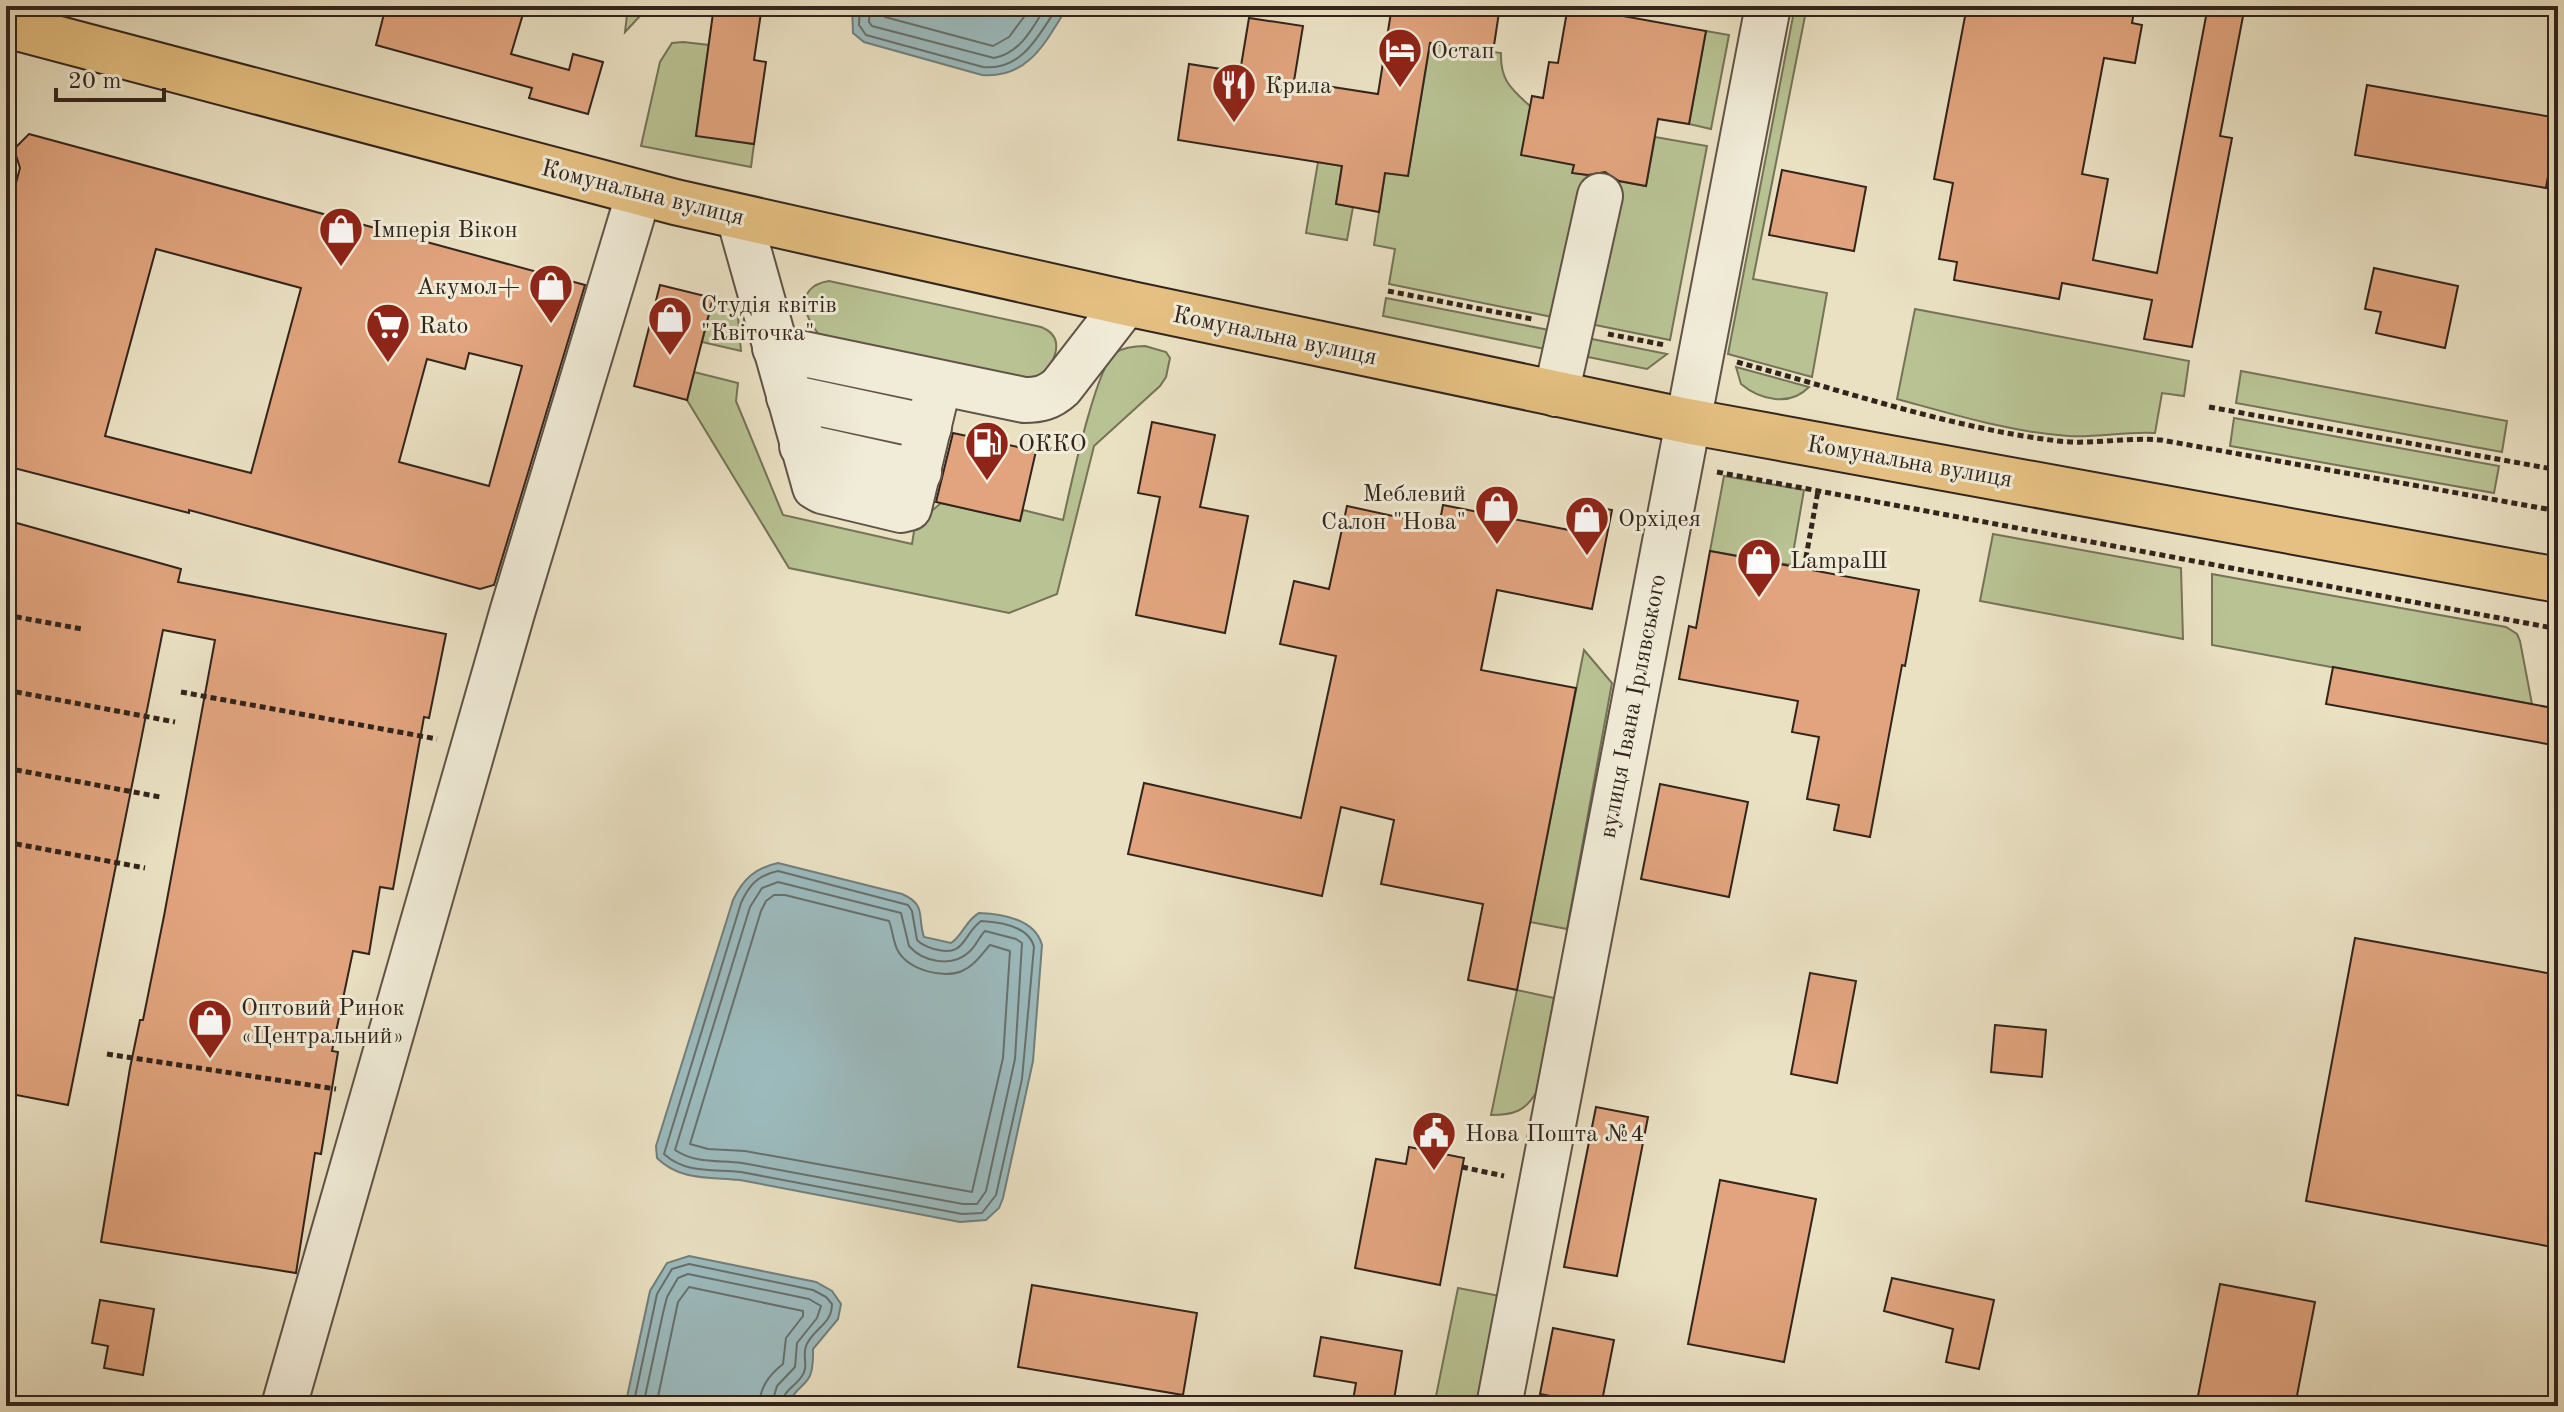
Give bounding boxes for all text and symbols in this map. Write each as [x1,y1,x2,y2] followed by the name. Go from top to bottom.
[1376,26,1424,89] hotel icon: Остап
[1431,40,1495,64] place label: Остап
[56,52,164,102] scale bar
[1210,61,1258,124] restaurant icon: Крила
[68,70,122,94] text: 20 m
[1265,75,1332,99] place label: Крила
[539,157,746,231] street label: Комунальна вулиця
[317,205,365,268] shop icon: Імперія Вікон
[372,219,518,243] place label: Імперія Вікон
[527,262,575,325] shop icon: Акумол+
[417,276,520,300] place label: Акумол+
[646,294,694,357] shop icon: Студія квітів "Квіточка"
[701,294,837,346] place label: Студія квітів "Квіточка"
[364,301,412,364] supermarket icon: Rato
[1170,304,1379,370] street label: Комунальна вулиця
[419,315,468,339] place label: Rato
[963,419,1011,482] fuel station icon: ОККО
[1018,433,1087,457] place label: ОККО
[1805,433,2014,493] street label: Комунальна вулиця
[1321,483,1466,535] place label: Меблевий Салон "Нова"
[1473,483,1521,546] shop icon: Меблевий Салон "Нова"
[1563,494,1611,557] shop icon: Орхідея
[1618,508,1701,532] place label: Орхідея
[1735,536,1783,599] shop icon: LampaШ
[1790,550,1888,574] place label: LampaШ
[1597,572,1671,840] street label: вулиця Івана Ірлявського
[186,997,234,1060] shop icon: Оптовий Ринок «Центральний»
[241,997,405,1049] place label: Оптовий Ринок «Центральний»
[1410,1109,1458,1172] public building icon: Нова Пошта №4
[1465,1123,1644,1147] place label: Нова Пошта №4

